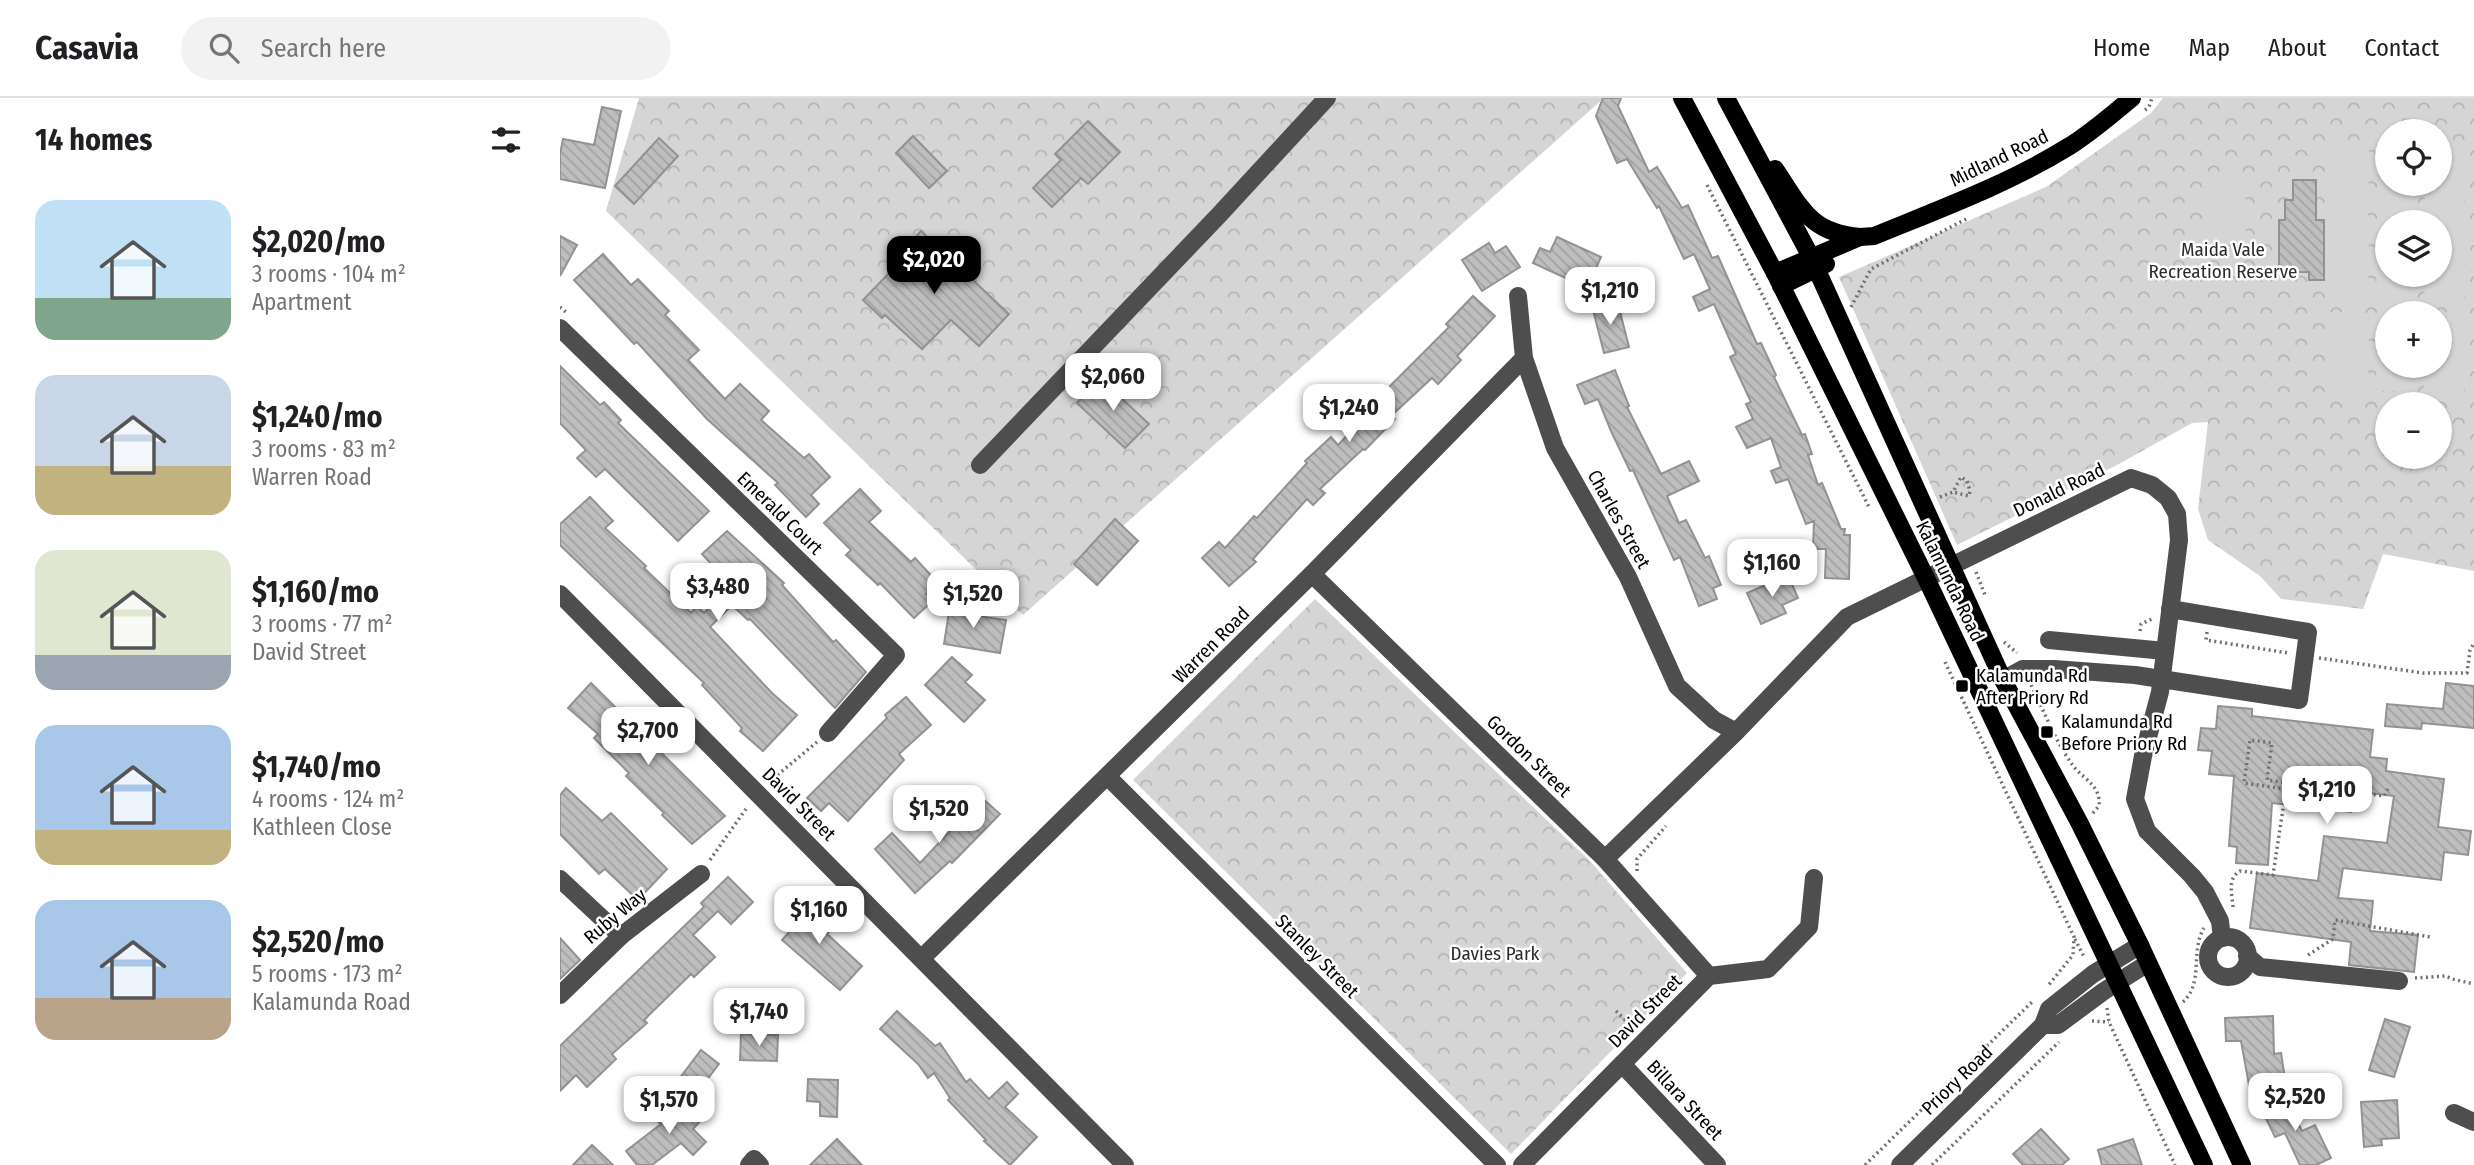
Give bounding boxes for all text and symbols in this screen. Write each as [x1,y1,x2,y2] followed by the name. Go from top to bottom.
[181,17,671,80] search box
[35,28,139,68] text: Casavia
[205,29,243,67] icon: search
[261,33,386,64] text: Search here
[2093,34,2150,62] text: Home
[2188,34,2230,62] text: Map
[2268,34,2326,62] text: About
[2364,34,2439,62] text: Contact
[2375,119,2452,469] map controls
[2375,119,2452,196] button: locate
[487,121,525,159] icon: filters
[35,122,152,158] text: 14 homes
[1946,124,2052,192] street label: Midland Road
[2375,210,2452,287] button: layers
[252,224,385,260] text: $2,020/mo
[91,228,175,312] icon: home
[877,236,991,296] pin: $2,020
[2148,238,2298,283] park label: Maida Vale Recreation Reserve
[903,245,965,273] text: $2,020
[252,260,406,288] text: 3 rooms · 104 m²
[1553,268,1667,327] pin: $1,210
[1581,276,1639,304] text: $1,210
[252,288,352,316] text: Apartment
[2375,301,2452,378] button: +
[1056,354,1170,413] pin: $2,060
[1081,362,1145,390] text: $2,060
[1292,384,1406,444] pin: $1,240
[2375,392,2452,469] button: −
[1319,393,1379,421] text: $1,240
[252,399,382,435] text: $1,240/mo
[91,403,175,487] icon: home
[252,435,396,463] text: 3 rooms · 83 m²
[2009,458,2109,522] street label: Donald Road
[252,463,372,491] text: Warren Road
[1583,466,1656,573] street label: Charles Street
[733,467,828,560] street label: Emerald Court
[1911,517,1989,645] street label: Kalamunda Road
[1715,540,1829,599] pin: $1,160
[1743,548,1801,576] text: $1,160
[661,564,775,623] pin: $3,480
[916,570,1030,630] pin: $1,520
[686,572,750,600] text: $3,480
[252,574,379,610] text: $1,160/mo
[91,578,175,662] icon: home
[943,579,1003,607] text: $1,520
[1168,602,1254,688] street label: Warren Road
[252,610,393,638] text: 3 rooms · 77 m²
[252,638,366,666] text: David Street
[1976,664,2089,709] place label: Kalamunda Rd After Priory Rd
[1954,678,1970,694] marker: Kalamunda Rd After Priory Rd
[591,708,705,767] pin: $2,700
[1482,710,1577,802] street label: Gordon Street
[2061,710,2187,755] place label: Kalamunda Rd Before Priory Rd
[617,716,679,744] text: $2,700
[2039,724,2055,740] marker: Kalamunda Rd Before Priory Rd
[252,749,381,785] text: $1,740/mo
[91,753,175,837] icon: home
[757,762,841,846] street label: David Street
[2270,766,2384,826] pin: $1,210
[2298,775,2356,803] text: $1,210
[252,785,404,813] text: 4 rooms · 124 m²
[882,786,996,845] pin: $1,520
[909,794,969,822] text: $1,520
[252,813,392,841] text: Kathleen Close
[579,883,651,949] street label: Ruby Way
[762,886,876,946] pin: $1,160
[790,895,848,923] text: $1,160
[1270,909,1364,1003] street label: Stanley Street
[252,924,384,960] text: $2,520/mo
[91,928,175,1012] icon: home
[1451,942,1540,965] park label: Davies Park
[252,960,403,988] text: 5 rooms · 173 m²
[1603,969,1687,1053] street label: David Street
[252,988,411,1016] text: Kalamunda Road
[702,988,816,1048] pin: $1,740
[729,997,789,1025] text: $1,740
[1917,1040,1997,1120] street label: Priory Road
[1642,1055,1728,1145] street label: Billara Street
[2238,1074,2352,1133] pin: $2,520
[612,1076,726,1136] pin: $1,570
[2264,1082,2326,1110] text: $2,520
[640,1085,698,1113] text: $1,570

